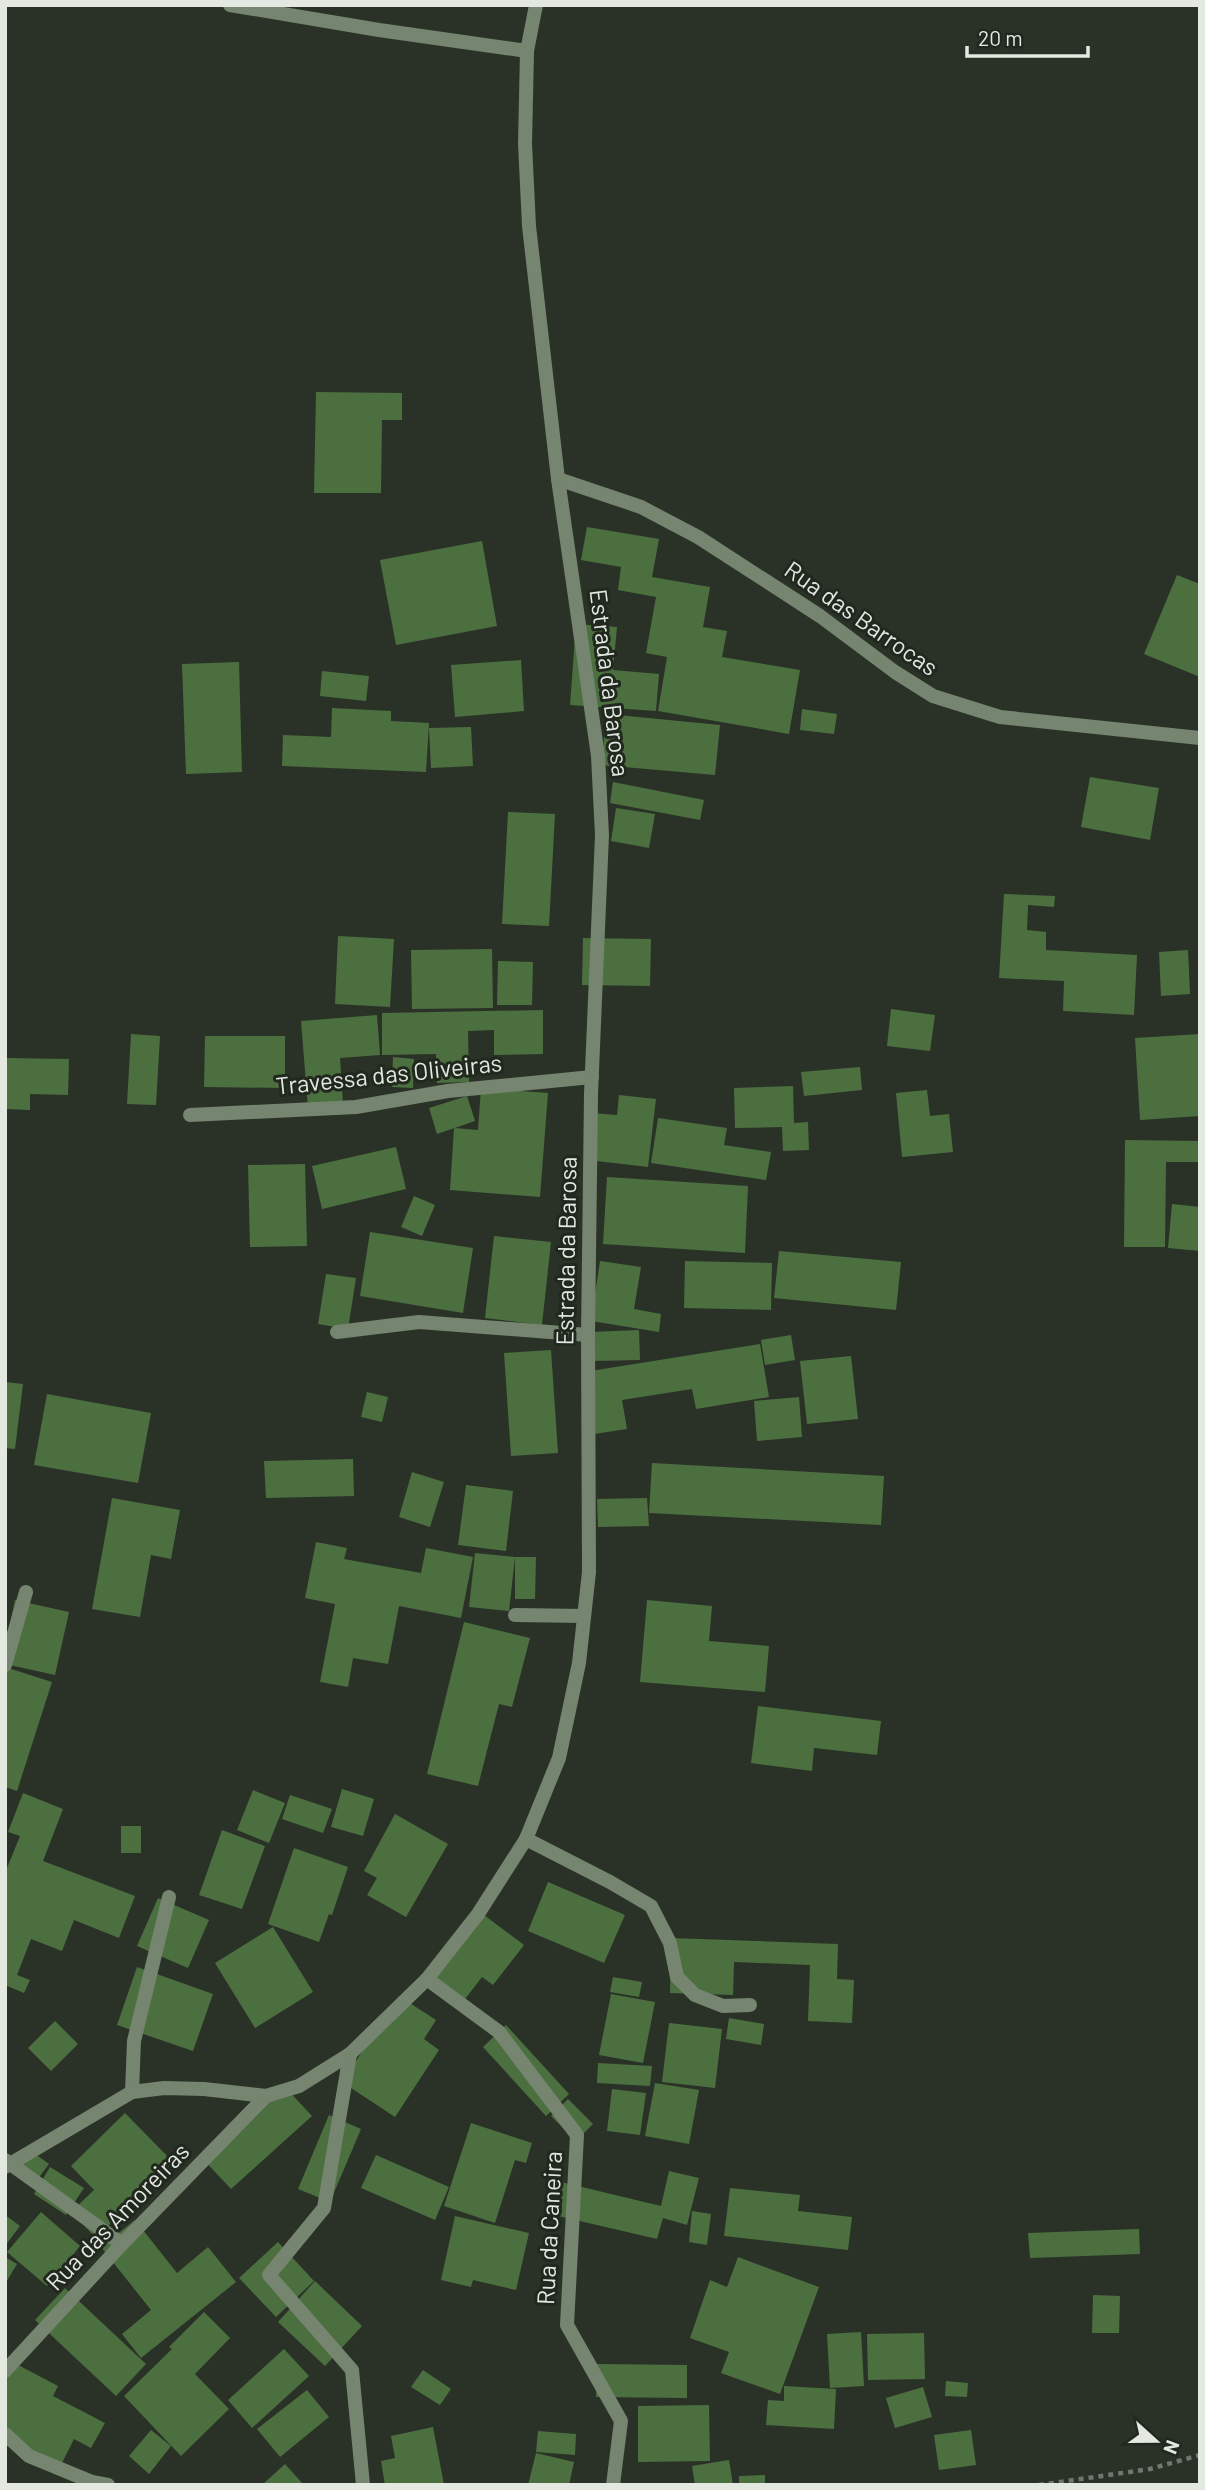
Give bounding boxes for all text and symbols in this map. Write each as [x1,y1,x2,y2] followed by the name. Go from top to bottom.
[967,14,1088,58] scale bar
[978,25,1023,50] text: 20 m
[780,554,944,681] street label: Rua das Barrocas
[585,587,636,778] street label: Estrada da Barosa
[274,1047,503,1100] street label: Travessa das Oliveiras
[549,1156,582,1346] street label: Estrada da Barosa
[39,2136,195,2296] street label: Rua das Amoreiras
[530,2150,567,2306] street label: Rua da Caneira
[1121,2406,1191,2476] north arrow
[1159,2437,1185,2457] text: N

